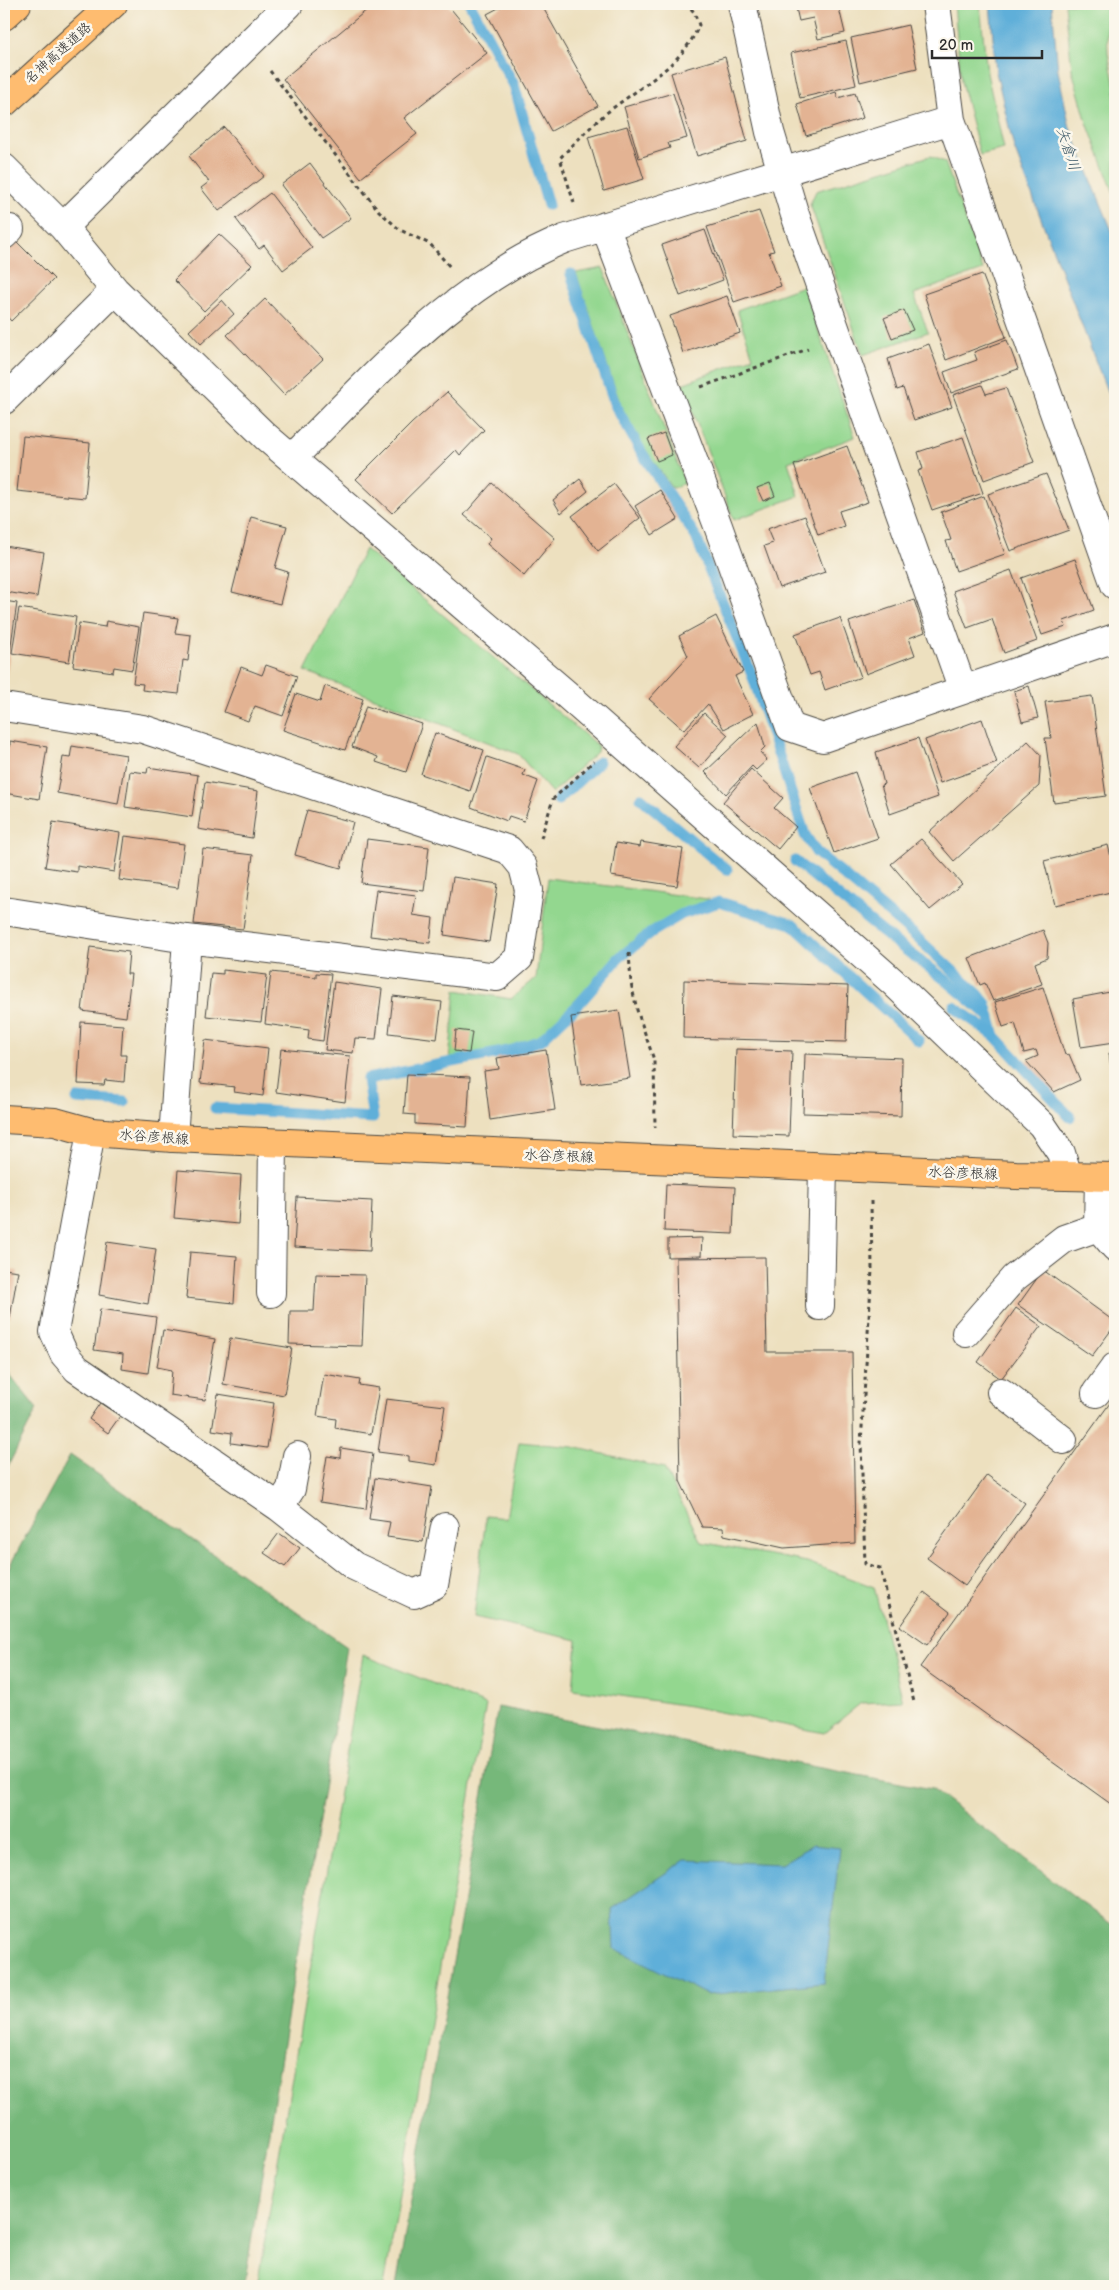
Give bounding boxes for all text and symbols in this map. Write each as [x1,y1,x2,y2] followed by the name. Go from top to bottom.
[21,19,95,87] street label: 名神高速道路
[932,28,1042,60] scale bar
[939,36,973,55] text: 20 m
[1052,125,1084,173] water label: 矢倉川
[118,1126,190,1148] street label: 水谷彦根線
[524,1146,594,1166] street label: 水谷彦根線
[928,1163,998,1183] street label: 水谷彦根線

